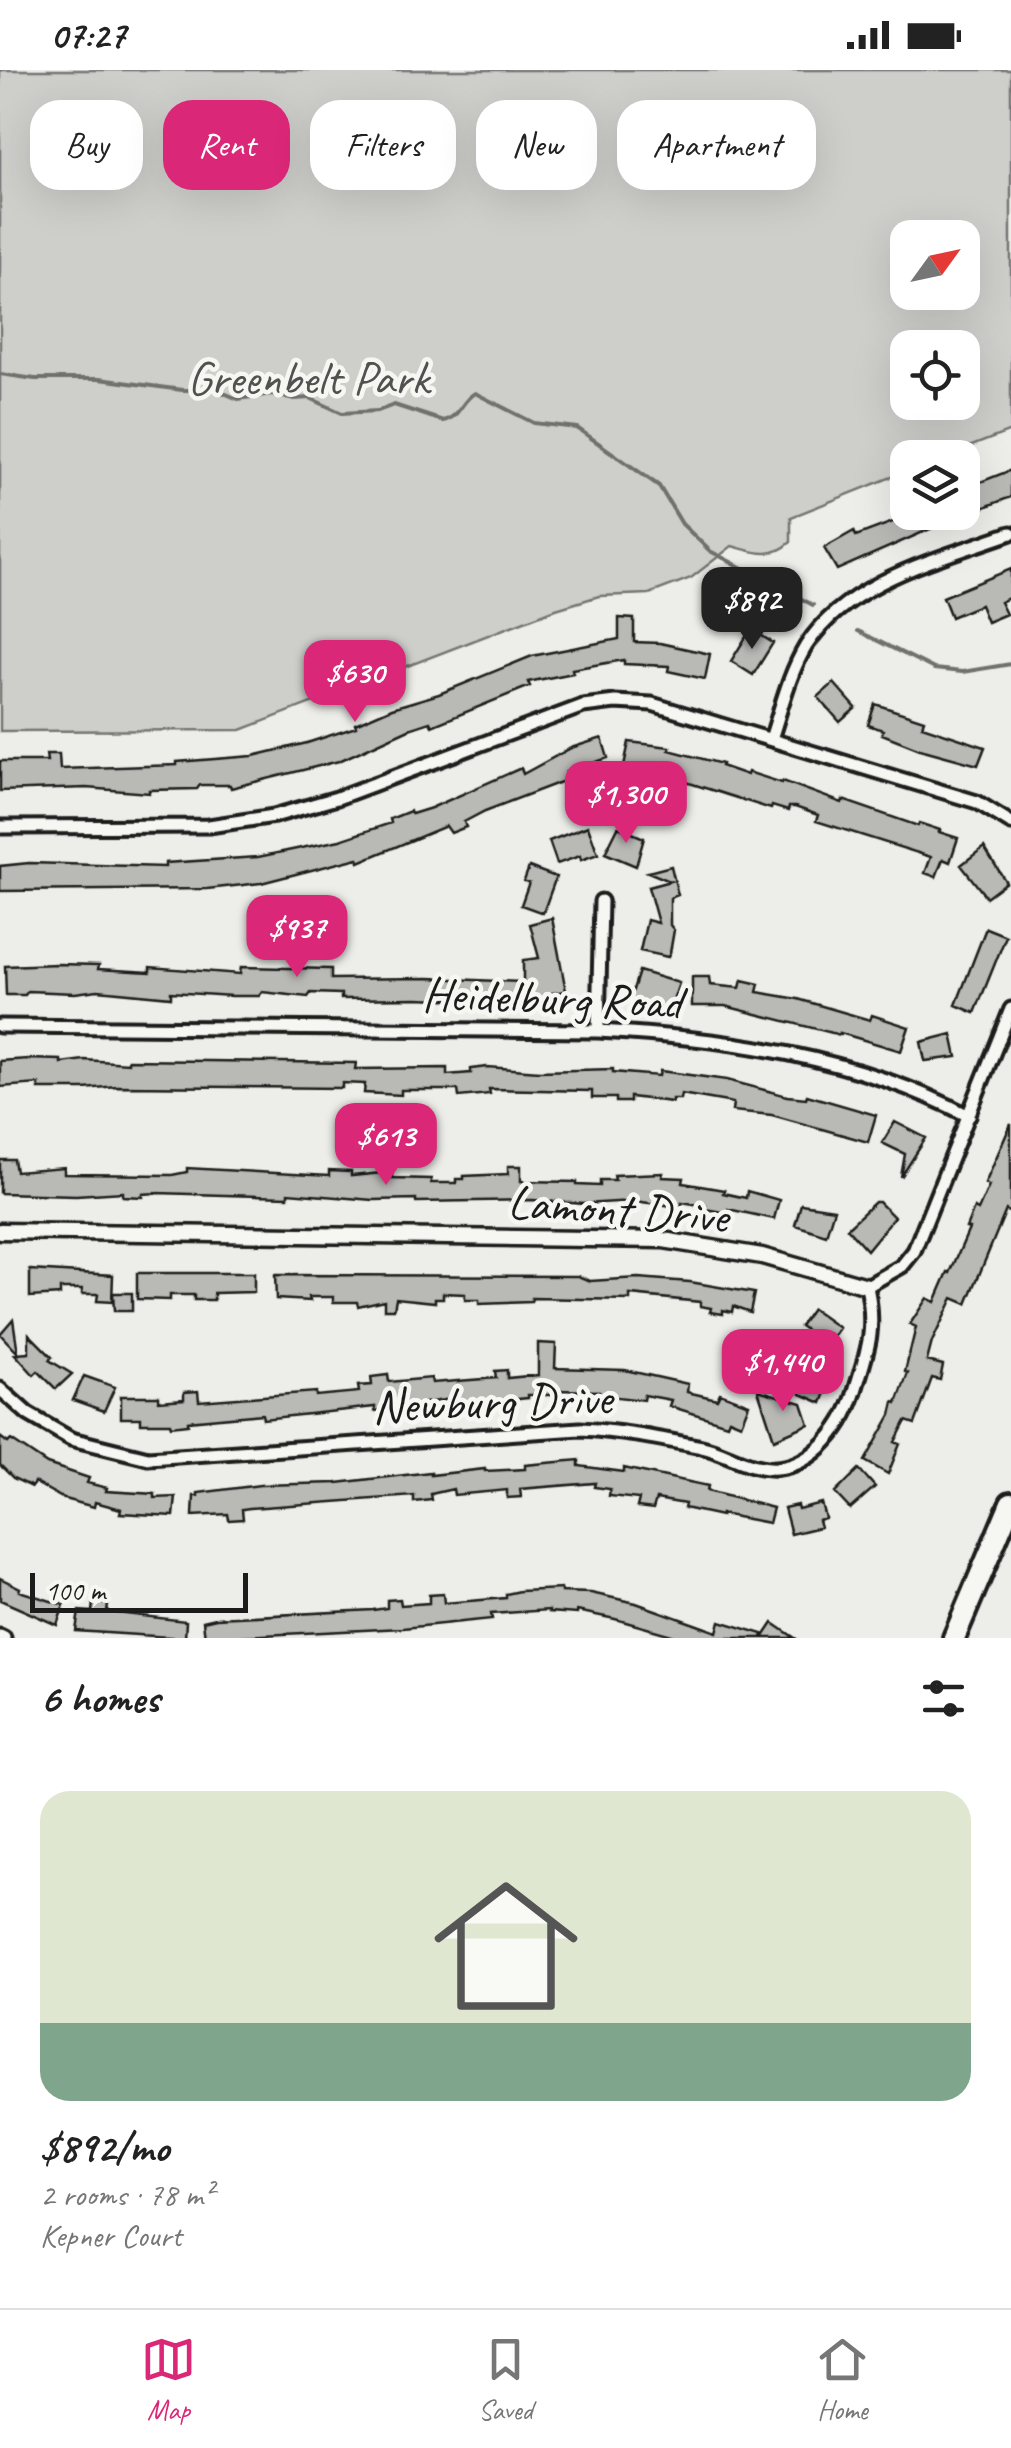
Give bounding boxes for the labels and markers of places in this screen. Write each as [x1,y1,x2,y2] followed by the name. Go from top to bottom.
[693,567,811,652] pin: $892
[296,640,414,725] pin: $630
[545,761,707,846] pin: $1,300
[238,895,356,980] pin: $937
[327,1103,445,1188] pin: $613
[702,1329,864,1414] pin: $1,440

